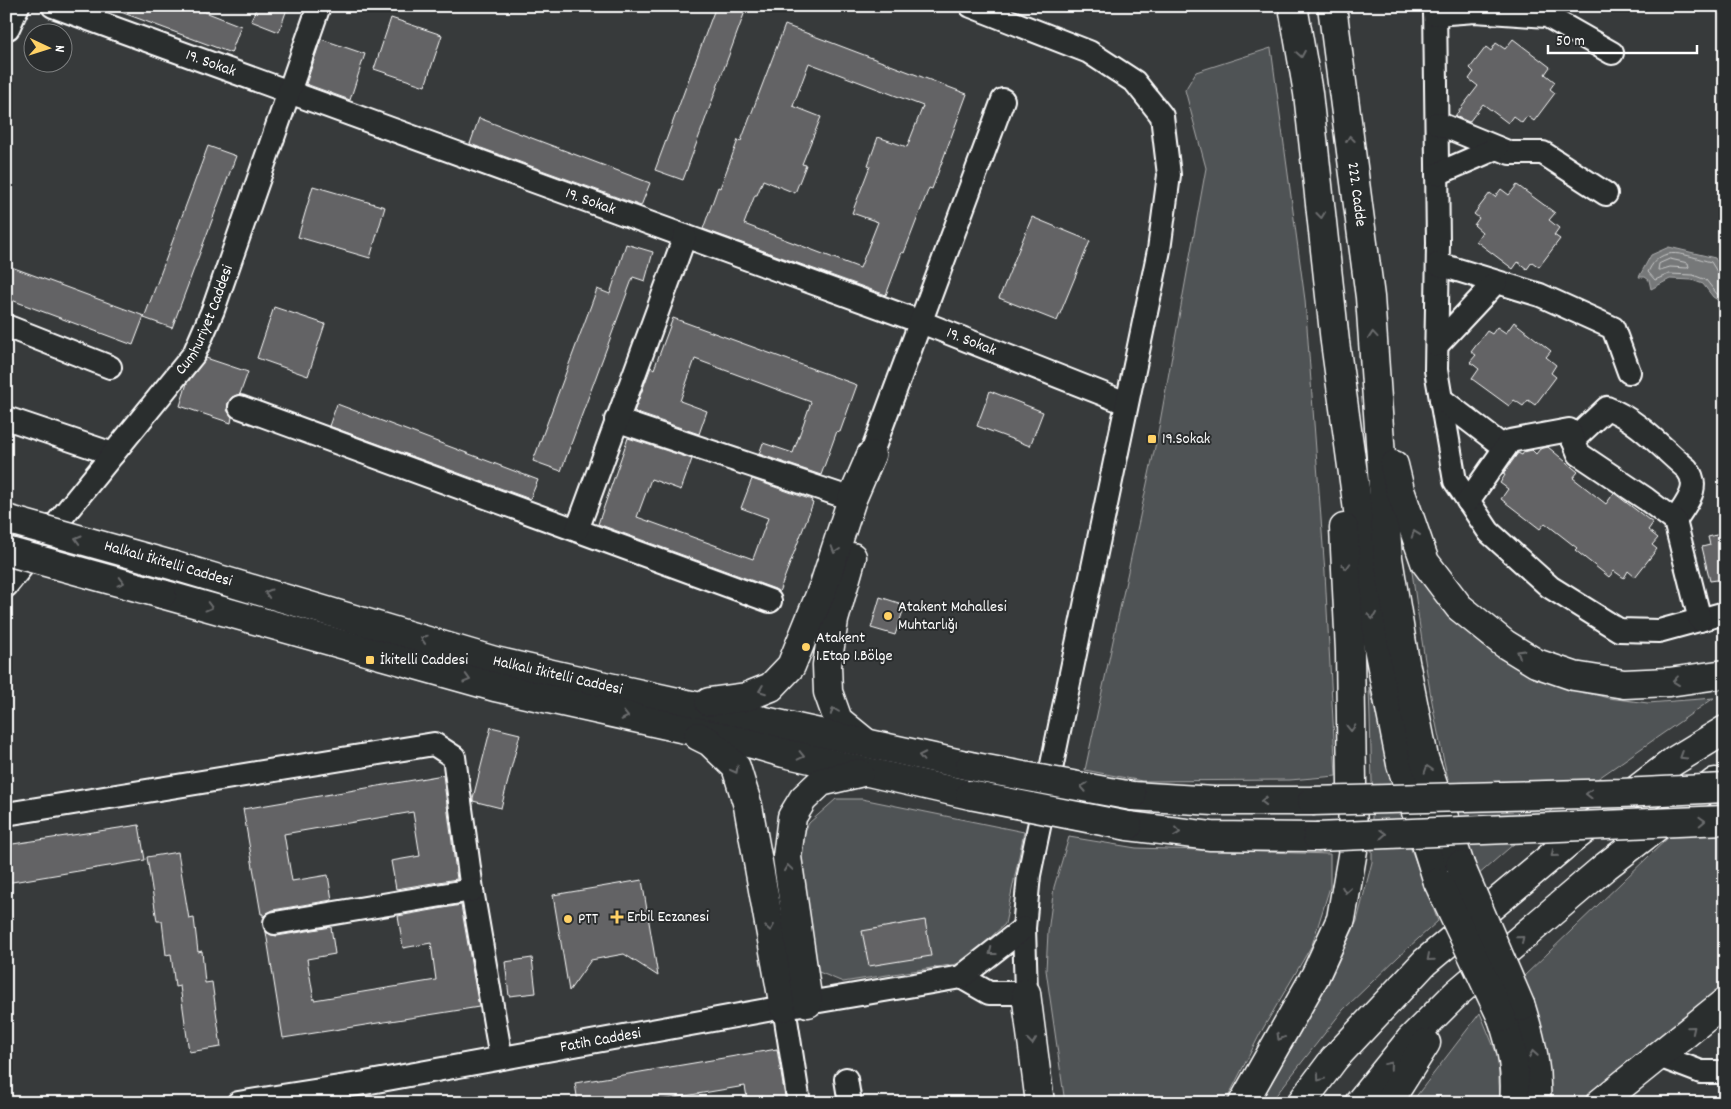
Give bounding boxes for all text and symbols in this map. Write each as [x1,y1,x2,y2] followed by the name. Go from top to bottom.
[22,22,72,72] north arrow
[1548,22,1697,54] scale bar
[1556,31,1585,53] text: 50 m
[182,44,239,83] street label: 19. Sokak
[49,45,69,53] text: N
[1296,50,1306,59] one-way arrow
[1345,135,1355,143] one-way arrow
[1341,161,1372,228] street label: 222. Cadde
[562,182,619,221] street label: 19. Sokak
[1315,212,1326,220] one-way arrow
[170,262,239,380] street label: Cumhuriyet Caddesi
[943,322,1000,362] street label: 19. Sokak
[1368,331,1379,339] one-way arrow
[1162,428,1210,451] place label: 19.Sokak
[1146,433,1158,445] marker: 19.Sokak
[1411,530,1421,539] one-way arrow
[74,534,82,544] one-way arrow
[101,535,235,593] street label: Halkalı İkitelli Caddesi
[830,545,840,553] one-way arrow
[1341,562,1352,570] one-way arrow
[116,577,124,587] one-way arrow
[265,589,273,599] one-way arrow
[898,596,1007,637] place label: Atakent Mahallesi Muhtarlığı
[205,601,213,611] one-way arrow
[882,610,894,622] marker: Atakent Mahallesi Muhtarlığı
[1366,612,1377,620] one-way arrow
[816,627,893,668] place label: Atakent 1.Etap 1.Bölge
[421,634,429,644] one-way arrow
[800,641,812,653] marker: Atakent 1.Etap 1.Bölge
[380,649,468,672] place label: İkitelli Caddesi
[490,649,625,701] street label: Halkalı İkitelli Caddesi
[1516,649,1525,659] one-way arrow
[364,654,376,666] marker: İkitelli Caddesi
[462,673,471,683] one-way arrow
[1672,675,1680,686] one-way arrow
[758,684,767,694] one-way arrow
[830,707,841,716] one-way arrow
[621,710,630,721] one-way arrow
[1346,724,1356,732] one-way arrow
[1680,749,1689,759] one-way arrow
[796,751,805,761] one-way arrow
[918,751,927,761] one-way arrow
[729,765,739,774] one-way arrow
[1424,765,1434,774] one-way arrow
[1080,783,1088,793] one-way arrow
[1584,789,1592,799] one-way arrow
[1259,796,1267,806] one-way arrow
[1699,815,1707,826] one-way arrow
[1173,826,1181,837] one-way arrow
[1379,829,1387,840] one-way arrow
[1551,848,1560,856] one-way arrow
[784,864,794,873] one-way arrow
[1341,886,1351,894] one-way arrow
[627,906,709,929] place label: Erbil Eczanesi
[578,908,599,931] place label: PTT
[611,911,623,923] marker: Erbil Eczanesi
[562,913,574,925] marker: PTT
[764,924,774,933] one-way arrow
[1515,936,1524,945] one-way arrow
[989,947,998,955] one-way arrow
[1426,953,1435,962] one-way arrow
[558,1022,643,1059] street label: Fatih Caddesi
[1687,1025,1696,1034] one-way arrow
[1277,1032,1287,1041] one-way arrow
[1026,1038,1037,1046] one-way arrow
[1529,1050,1539,1059] one-way arrow
[1384,1061,1393,1070] one-way arrow
[1317,1072,1325,1081] one-way arrow

